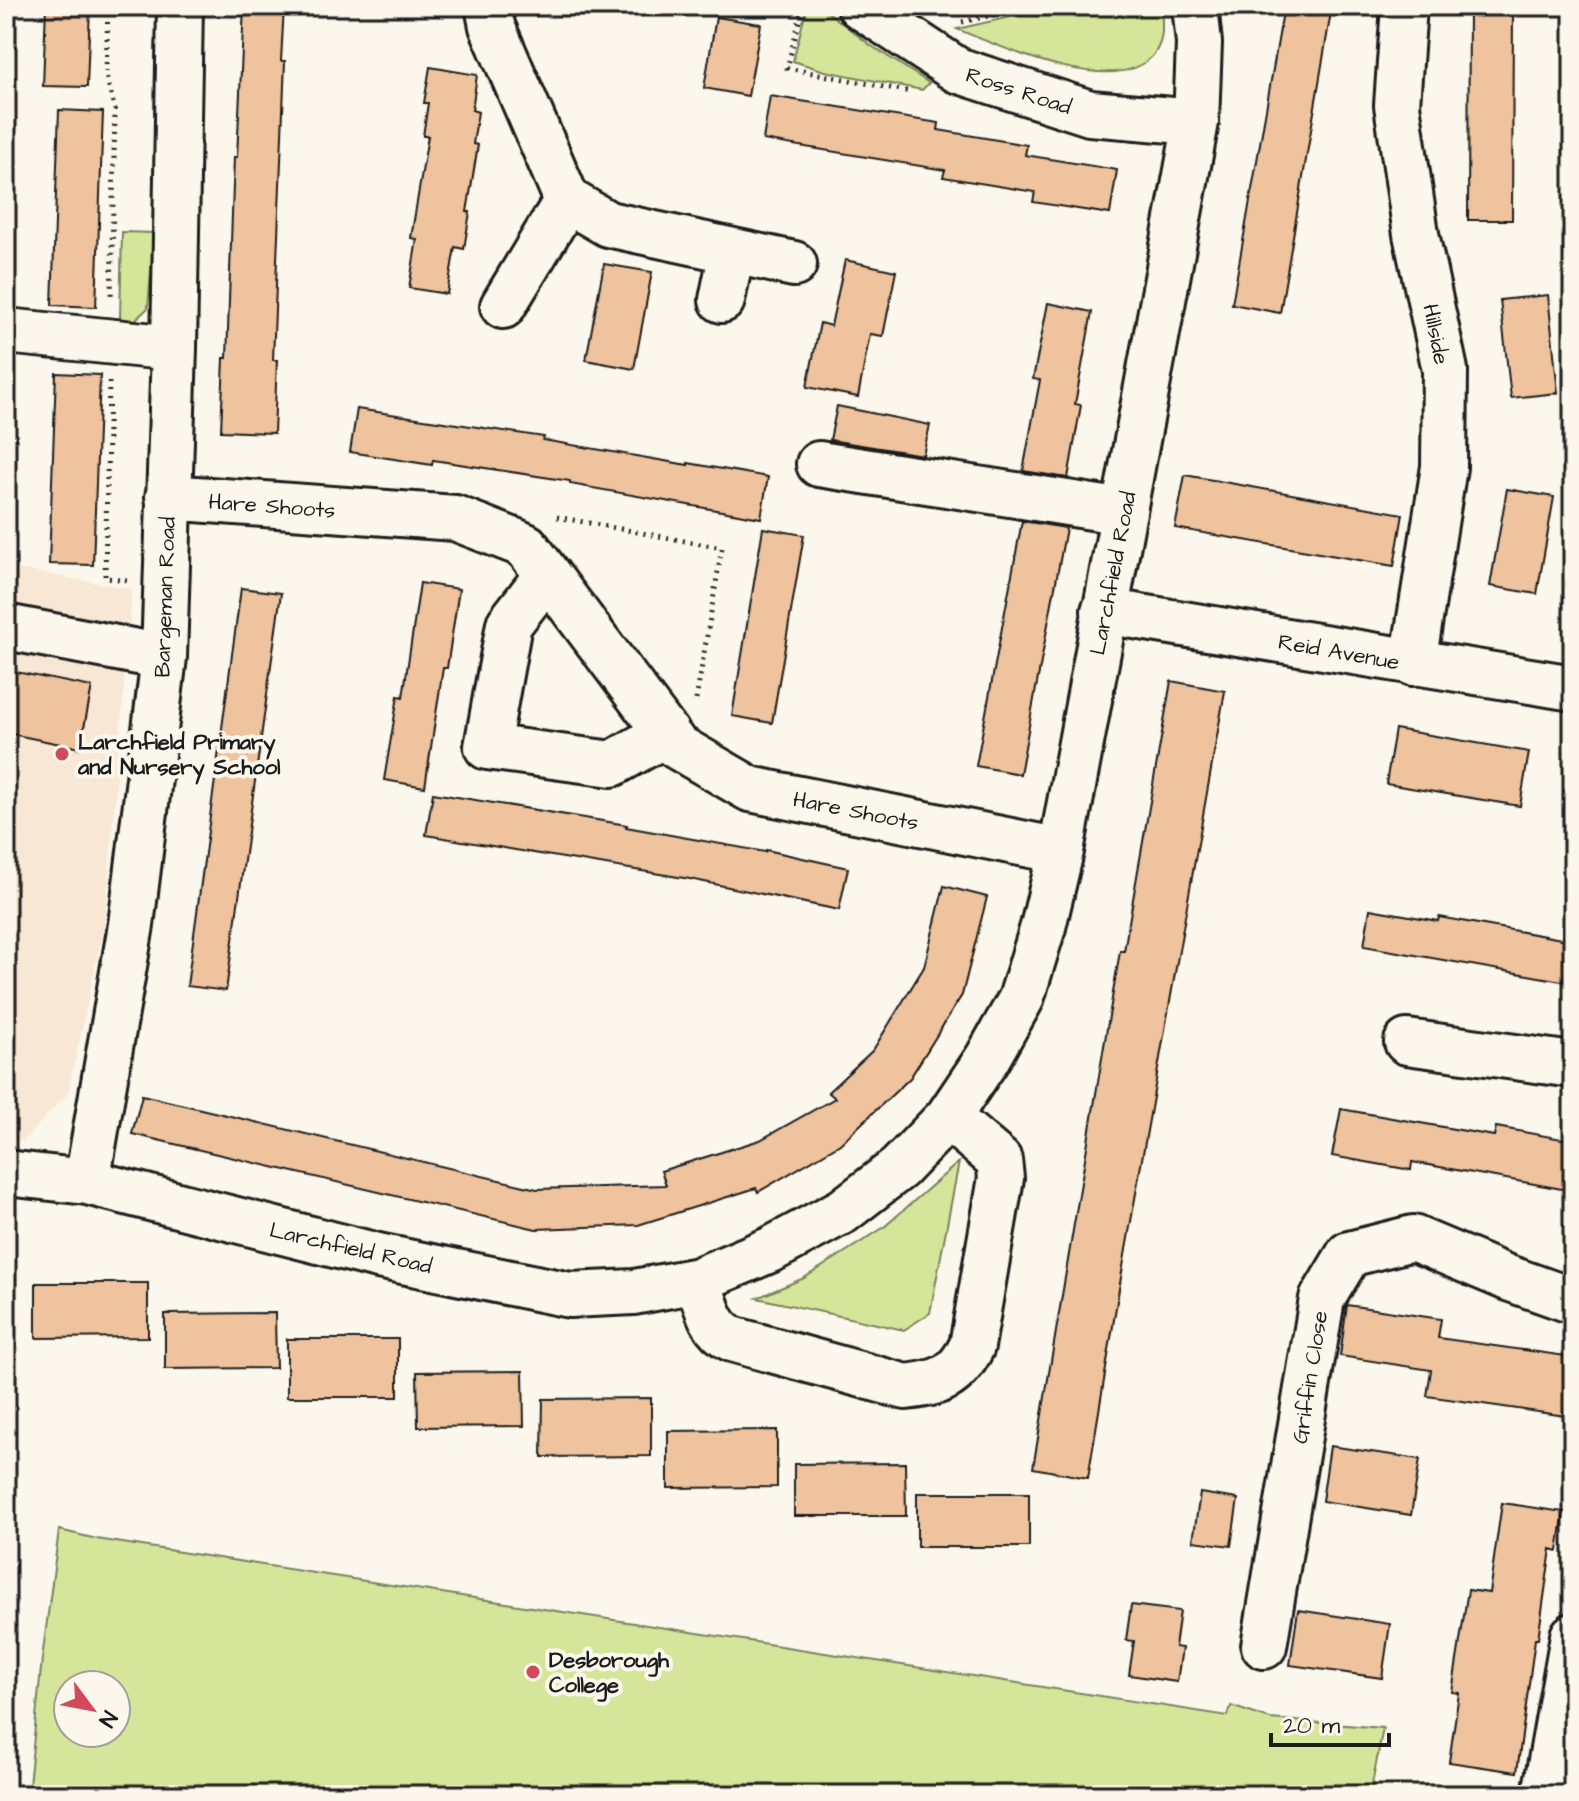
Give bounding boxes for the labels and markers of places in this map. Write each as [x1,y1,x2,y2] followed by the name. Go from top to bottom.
[77,727,281,785] place label: Larchfield Primary and Nursery School
[53,745,71,763] marker: Larchfield Primary and Nursery School
[549,1645,670,1702] place label: Desborough College
[524,1663,542,1681] marker: Desborough College

